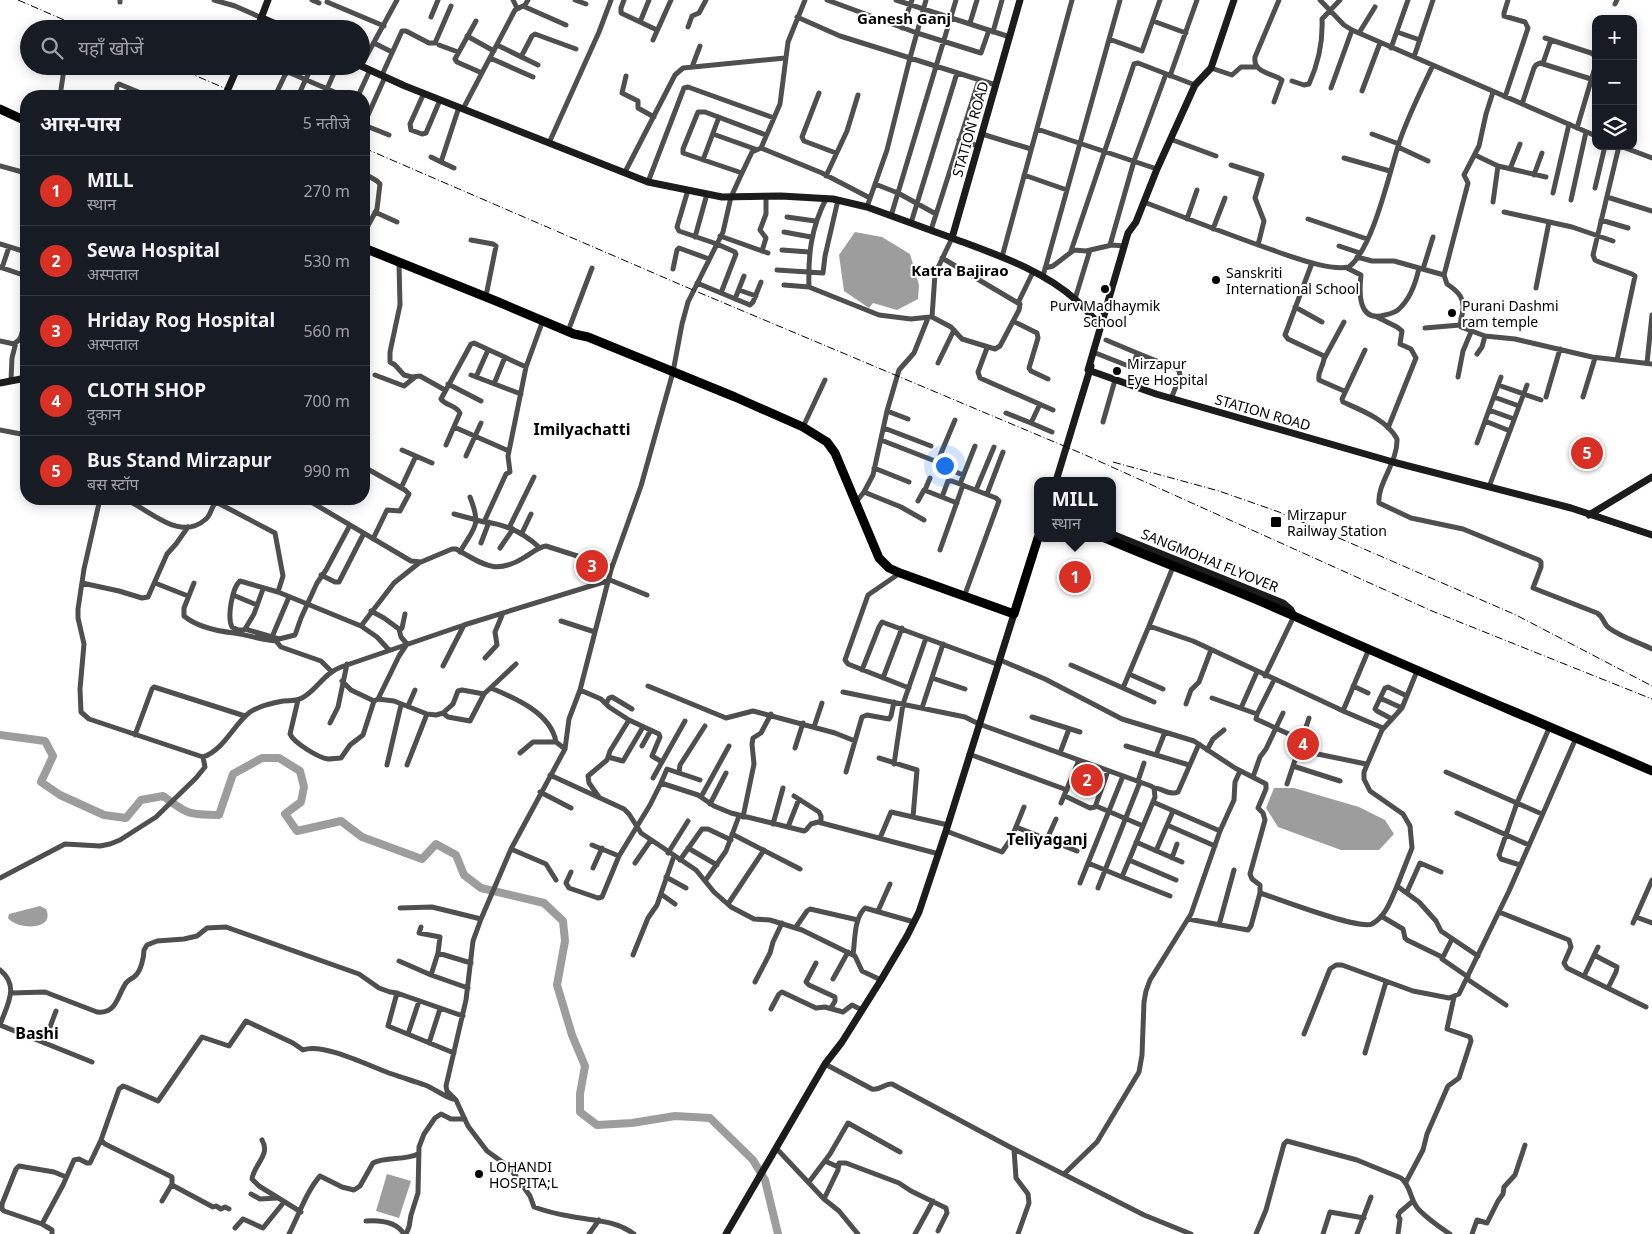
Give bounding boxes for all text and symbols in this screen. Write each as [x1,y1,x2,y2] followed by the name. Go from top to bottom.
[857,8,951,28] district label: Ganesh Ganj
[1592,15,1637,150] map controls
[1592,15,1637,60] button: +
[20,20,370,75] search box
[38,34,66,62] icon: search
[78,35,144,61] text: यहाँ खोजें
[1592,60,1637,105] button: −
[947,79,993,179] street label: STATION ROAD
[1592,105,1637,150] button: layers
[40,109,121,137] text: आस-पास
[303,112,350,134] text: 5 नतीजे
[87,167,134,193] text: MILL
[51,180,61,202] text: 1
[303,180,350,202] text: 270 m
[87,193,116,215] text: स्थान
[87,237,220,263] text: Sewa Hospital
[51,250,61,272] text: 2
[303,250,350,272] text: 530 m
[911,260,1009,280] district label: Katra Bajirao
[87,263,139,285] text: अस्पताल
[1226,263,1359,298] place label: Sanskriti International School
[1210,274,1222,286] marker: Sanskriti International School
[1099,283,1111,295] marker: Purv Madhaymik School
[1050,296,1161,331] place label: Purv Madhaymik School
[1462,296,1559,331] place label: Purani Dashmi ram temple
[87,307,275,333] text: Hriday Rog Hospital
[1446,307,1458,319] marker: Purani Dashmi ram temple
[51,320,61,342] text: 3
[303,320,350,342] text: 560 m
[87,333,139,355] text: अस्पताल
[1127,354,1208,389] place label: Mirzapur Eye Hospital
[1111,365,1123,377] marker: Mirzapur Eye Hospital
[87,377,206,403] text: CLOTH SHOP
[1213,389,1313,435] street label: STATION ROAD
[51,390,61,412] text: 4
[303,390,350,412] text: 700 m
[87,403,121,425] text: दुकान
[533,418,631,440] district label: Imilyachatti
[1571,434,1603,472] pin: 5
[87,447,272,473] text: Bus Stand Mirzapur
[932,453,958,479] your location
[51,460,61,482] text: 5
[303,460,350,482] text: 990 m
[87,473,139,495] text: बस स्टॉप
[1034,477,1116,542] popup
[1052,486,1098,512] text: MILL
[1287,505,1387,540] place label: Mirzapur Railway Station
[1052,512,1081,534] text: स्थान
[1269,515,1283,529] marker: Mirzapur Railway Station
[1139,524,1282,596] street label: SANGMOHAI FLYOVER
[576,547,608,585] pin: 3
[1059,558,1091,596] pin: 1
[1287,725,1319,763] pin: 4
[1071,761,1103,799] pin: 2
[1007,828,1087,850] district label: Teliyaganj
[15,1022,59,1044] district label: Bashi
[489,1157,558,1192] place label: LOHANDI HOSPITA;L
[473,1168,485,1180] marker: LOHANDI HOSPITA;L

